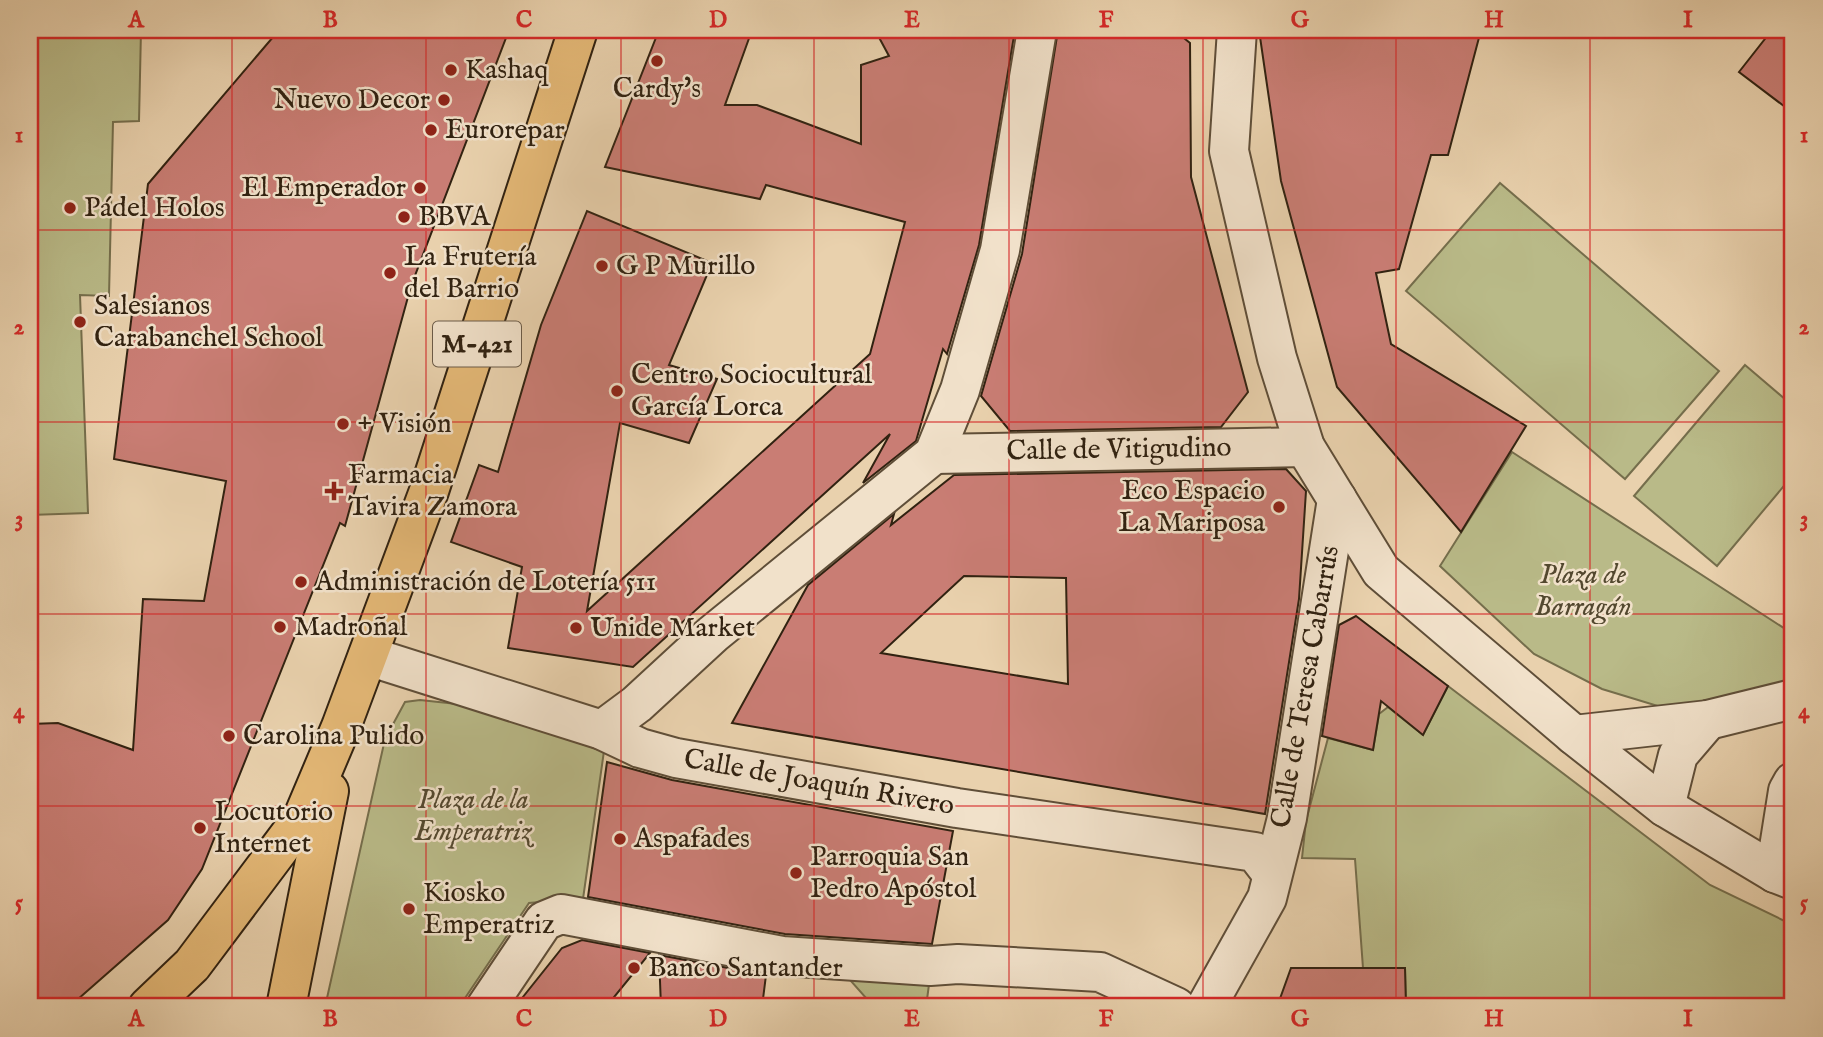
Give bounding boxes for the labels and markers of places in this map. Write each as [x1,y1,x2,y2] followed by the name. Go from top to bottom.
[465,53,549,88] place label: Kashaq
[649,53,665,69] marker: Cardy's
[443,62,459,78] marker: Kashaq
[613,72,701,107] place label: Cardy's
[273,83,430,118] place label: Nuevo Decor
[436,92,452,108] marker: Nuevo Decor
[445,113,565,148] place label: Eurorepar
[423,122,439,138] marker: Eurorepar
[241,171,406,206] place label: El Emperador
[412,180,428,196] marker: El Emperador
[84,191,225,226] place label: Pádel Holos
[62,200,78,216] marker: Pádel Holos
[418,200,491,235] place label: BBVA
[396,209,412,225] marker: BBVA
[404,240,538,307] place label: La Frutería del Barrio
[616,249,755,284] place label: G P Murillo
[594,258,610,274] marker: G P Murillo
[382,265,398,281] marker: La Frutería del Barrio
[94,289,323,356] place label: Salesianos Carabanchel School
[72,314,88,330] marker: Salesianos Carabanchel School
[631,358,872,425] place label: Centro Sociocultural García Lorca
[609,383,625,399] marker: Centro Sociocultural García Lorca
[357,407,452,442] place label: + Visión
[335,416,351,432] marker: + Visión
[348,458,518,525] place label: Farmacia Tavira Zamora
[1119,474,1266,541] place label: Eco Espacio La Mariposa
[326,483,342,499] marker: Farmacia Tavira Zamora
[1271,499,1287,515] marker: Eco Espacio La Mariposa
[314,565,656,600] place label: Administración de Lotería 511
[293,574,309,590] marker: Administración de Lotería 511
[294,610,408,645] place label: Madroñal
[590,611,755,646] place label: Unide Market
[272,619,288,635] marker: Madroñal
[568,620,584,636] marker: Unide Market
[243,719,424,754] place label: Carolina Pulido
[221,728,237,744] marker: Carolina Pulido
[214,795,333,862] place label: Locutorio Internet
[192,820,208,836] marker: Locutorio Internet
[633,822,750,857] place label: Aspafades
[612,831,628,847] marker: Aspafades
[810,840,977,907] place label: Parroquia San Pedro Apóstol
[788,865,804,881] marker: Parroquia San Pedro Apóstol
[423,876,555,943] place label: Kiosko Emperatriz
[401,901,417,917] marker: Kiosko Emperatriz
[648,951,843,986] place label: Banco Santander
[626,960,642,976] marker: Banco Santander

